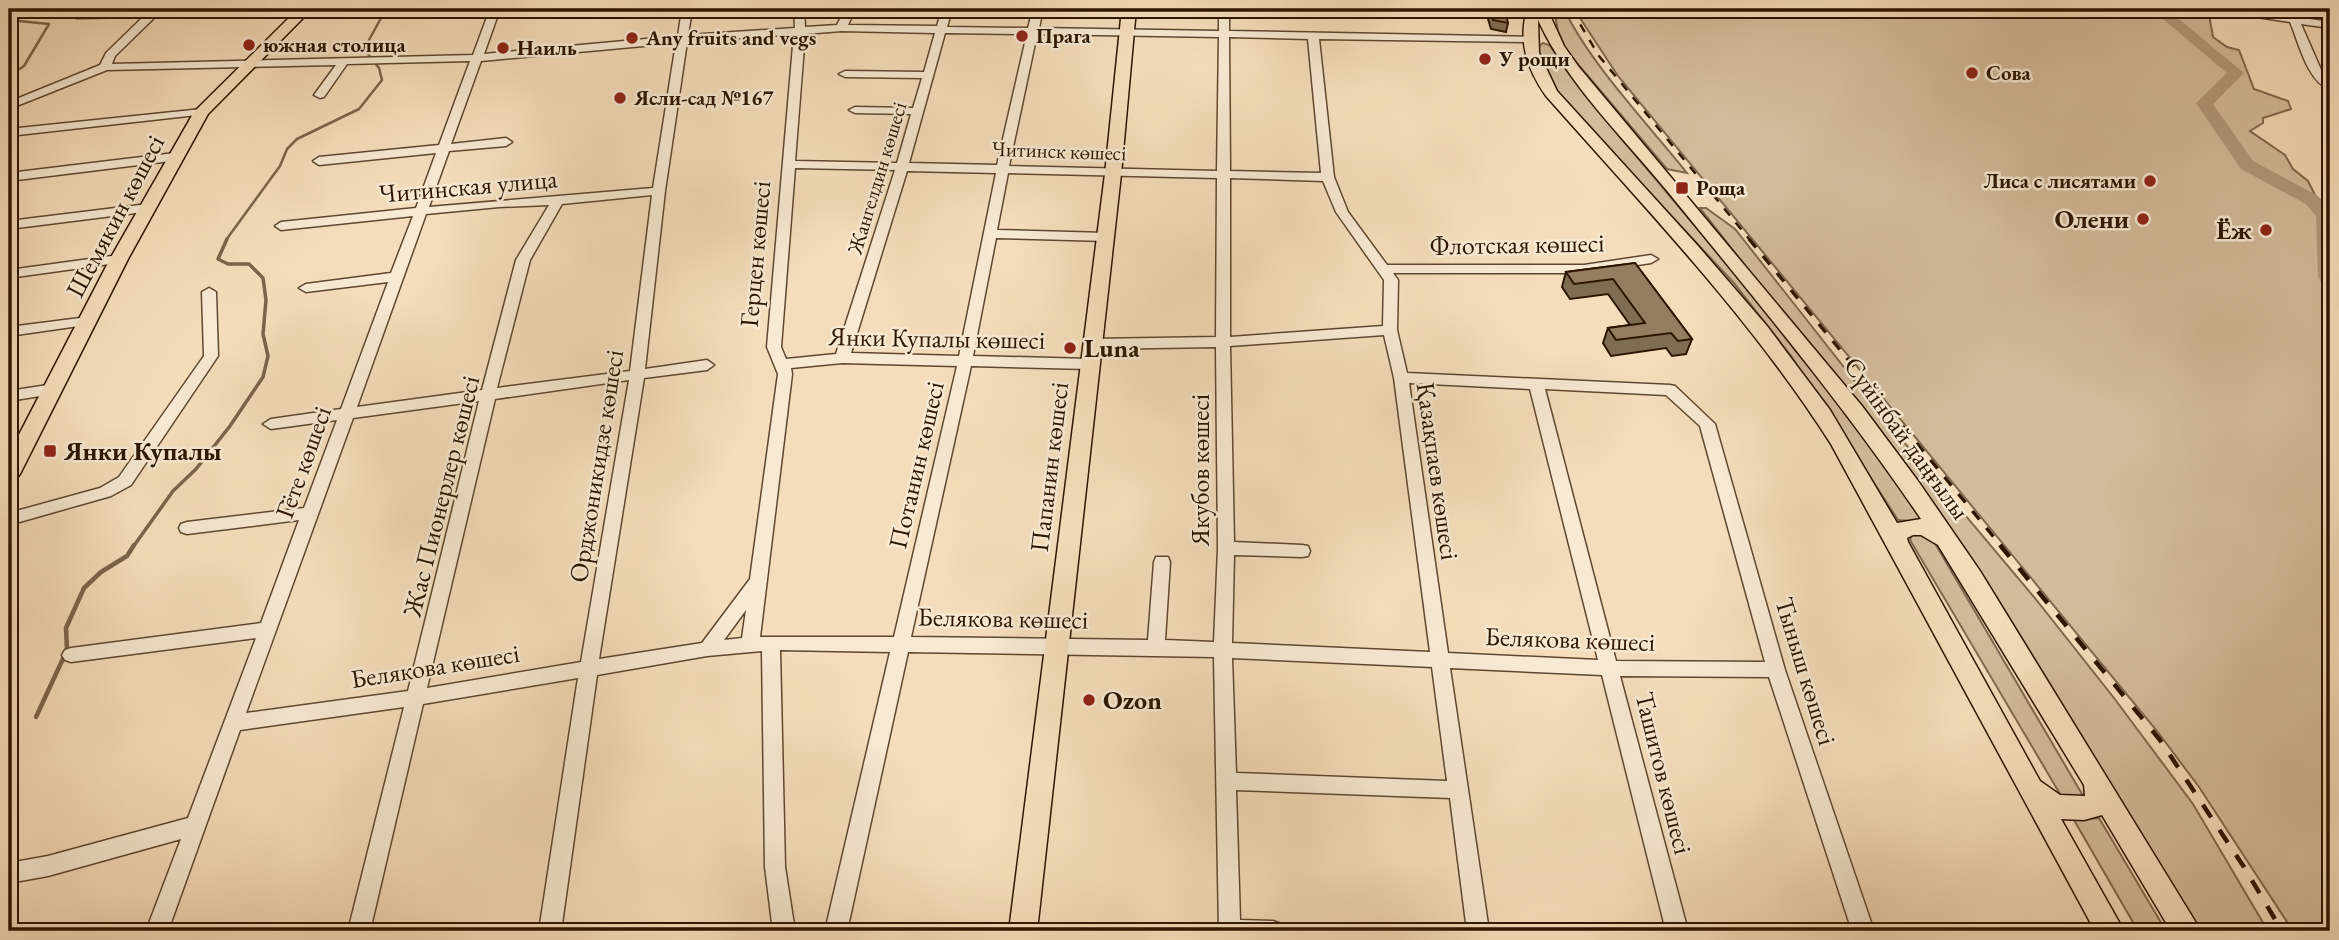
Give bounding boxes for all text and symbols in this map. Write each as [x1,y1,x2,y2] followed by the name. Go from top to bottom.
[1036,22,1092,49] place label: Прага
[645,24,816,51] place label: Any fruits and vegs
[1014,28,1030,44] marker: Прага
[624,30,640,46] marker: Any fruits and vegs
[263,31,407,58] place label: южная столица
[517,34,577,61] place label: Наиль
[241,37,257,53] marker: южная столица
[495,40,511,56] marker: Наиль
[1498,45,1570,72] place label: У рощи
[1477,51,1493,67] marker: У рощи
[1986,59,2032,86] place label: Сова
[1964,65,1980,81] marker: Сова
[633,84,774,111] place label: Ясли-сад №167
[612,90,628,106] marker: Ясли-сад №167
[840,99,912,258] street label: Жангелдин көшесі
[58,129,172,303] street label: Шемякин көшесі
[991,135,1127,166] street label: Читинск көшесі
[377,161,559,211] street label: Читинская улица
[1983,167,2136,194] place label: Лиса с лисятами
[2142,173,2158,189] marker: Лиса с лисятами
[1696,174,1746,201] place label: Роща
[732,180,778,328] street label: Герцен көшесі
[1674,180,1690,196] marker: Роща
[2054,202,2129,236] place label: Олени
[2135,211,2151,227] marker: Олени
[2216,213,2252,247] place label: Ёж
[2258,222,2274,238] marker: Ёж
[1429,225,1605,263] street label: Флотская көшесі
[827,319,1046,357] street label: Янки Купалы көшесі
[1084,331,1140,365] place label: Luna
[1062,340,1078,356] marker: Luna
[561,347,631,585] street label: Орджоникидзе көшесі
[1836,350,1978,526] street label: Сүйінбай даңғылы
[394,372,487,621] street label: Жас Пионерлер көшесі
[880,378,952,552] street label: Потанин көшесі
[1022,380,1076,554] street label: Папанин көшесі
[1409,380,1467,562] street label: Қазақпаев көшесі
[1183,394,1217,547] street label: Якубов көшесі
[267,401,339,523] street label: Гёте көшесі
[63,434,222,468] place label: Янки Купалы
[42,443,58,459] marker: Янки Купалы
[1767,593,1845,749] street label: Тыныш көшесі
[917,600,1089,636] street label: Белякова көшесі
[1484,619,1656,659] street label: Белякова көшесі
[348,636,522,696] street label: Белякова көшесі
[1103,683,1162,717] place label: Ozon
[1627,688,1701,858] street label: Ташитов көшесі
[1081,692,1097,708] marker: Ozon

